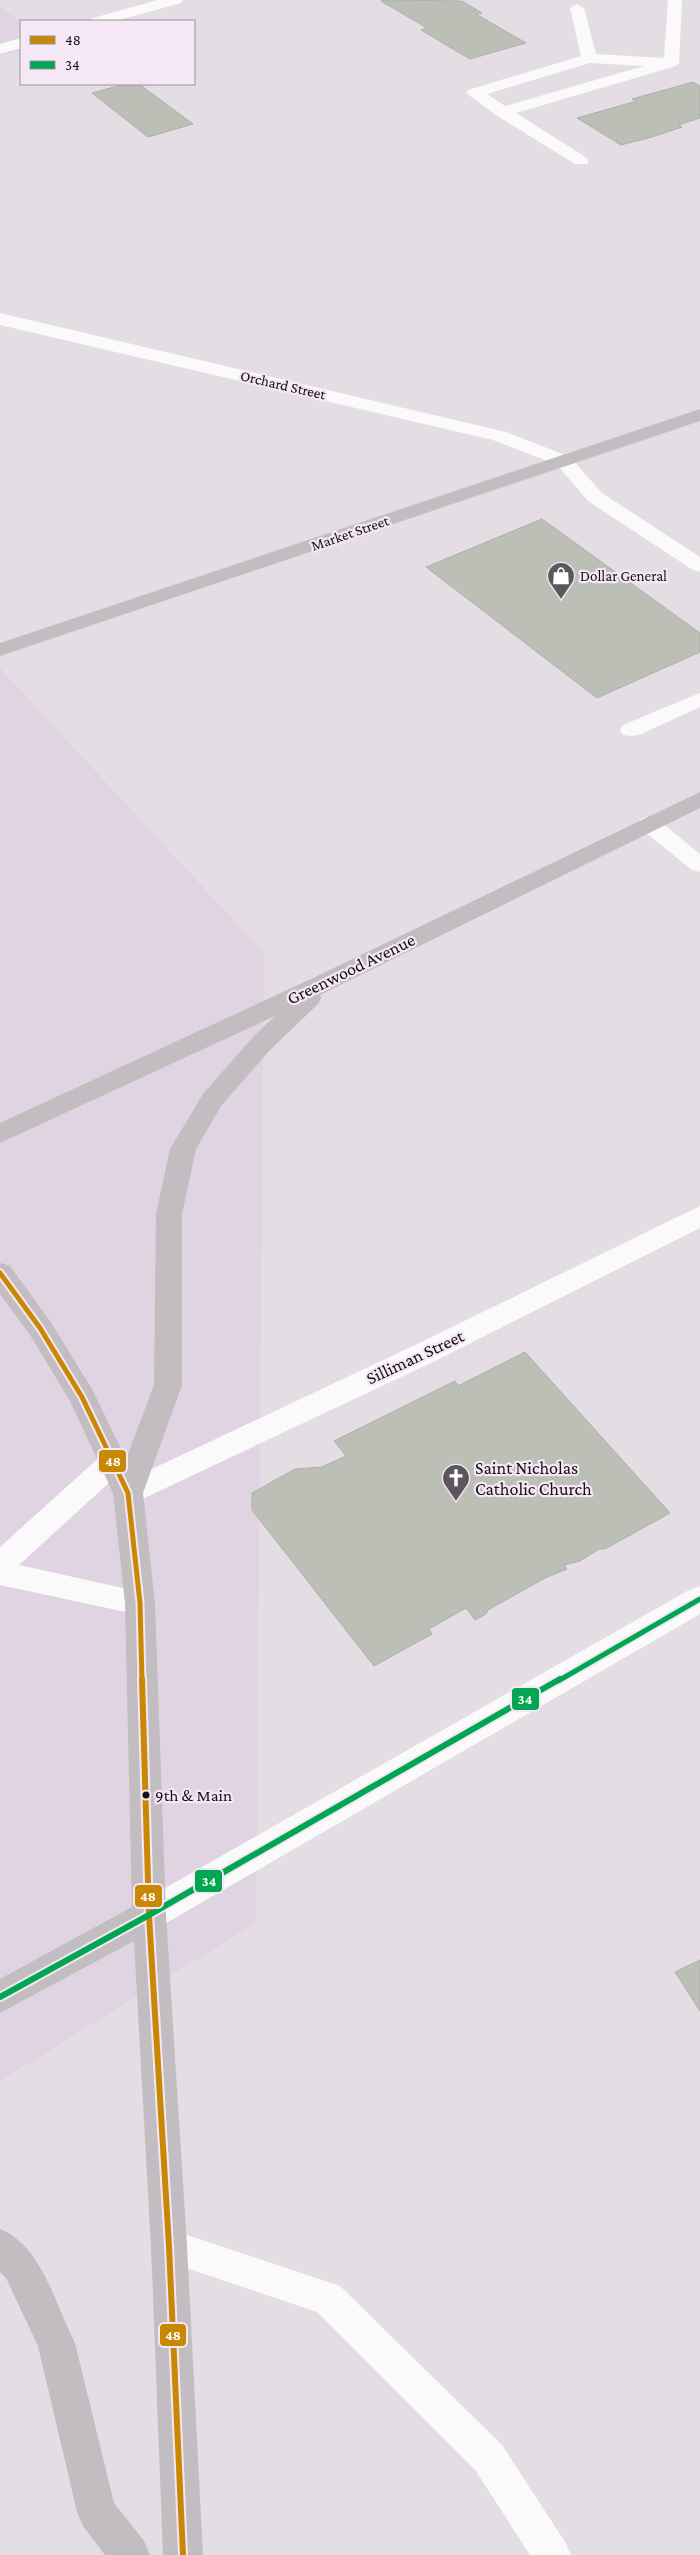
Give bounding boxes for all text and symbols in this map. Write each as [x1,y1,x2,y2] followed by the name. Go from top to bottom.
[20,20,195,85] legend
[65,32,81,48] text: 48
[65,57,80,73] text: 34
[239,367,328,403] street label: Orchard Street
[309,512,392,554] street label: Market Street
[546,561,576,600] shop icon: Dollar General
[580,568,667,584] place label: Dollar General
[284,929,418,1009] street label: Greenwood Avenue
[363,1325,468,1388] street label: Silliman Street
[98,1449,127,1473] line badge: 48
[105,1453,121,1469] text: 48
[475,1458,592,1499] place label: Saint Nicholas Catholic Church
[441,1463,471,1502] church icon: Saint Nicholas Catholic Church
[511,1687,540,1711] line badge: 34
[518,1691,533,1707] text: 34
[155,1786,232,1805] place label: 9th & Main
[141,1790,151,1800] marker: 9th & Main
[194,1869,223,1893] line badge: 34
[202,1873,217,1889] text: 34
[134,1884,163,1908] line badge: 48
[140,1888,156,1904] text: 48
[159,2323,187,2347] line badge: 48
[165,2327,181,2343] text: 48

